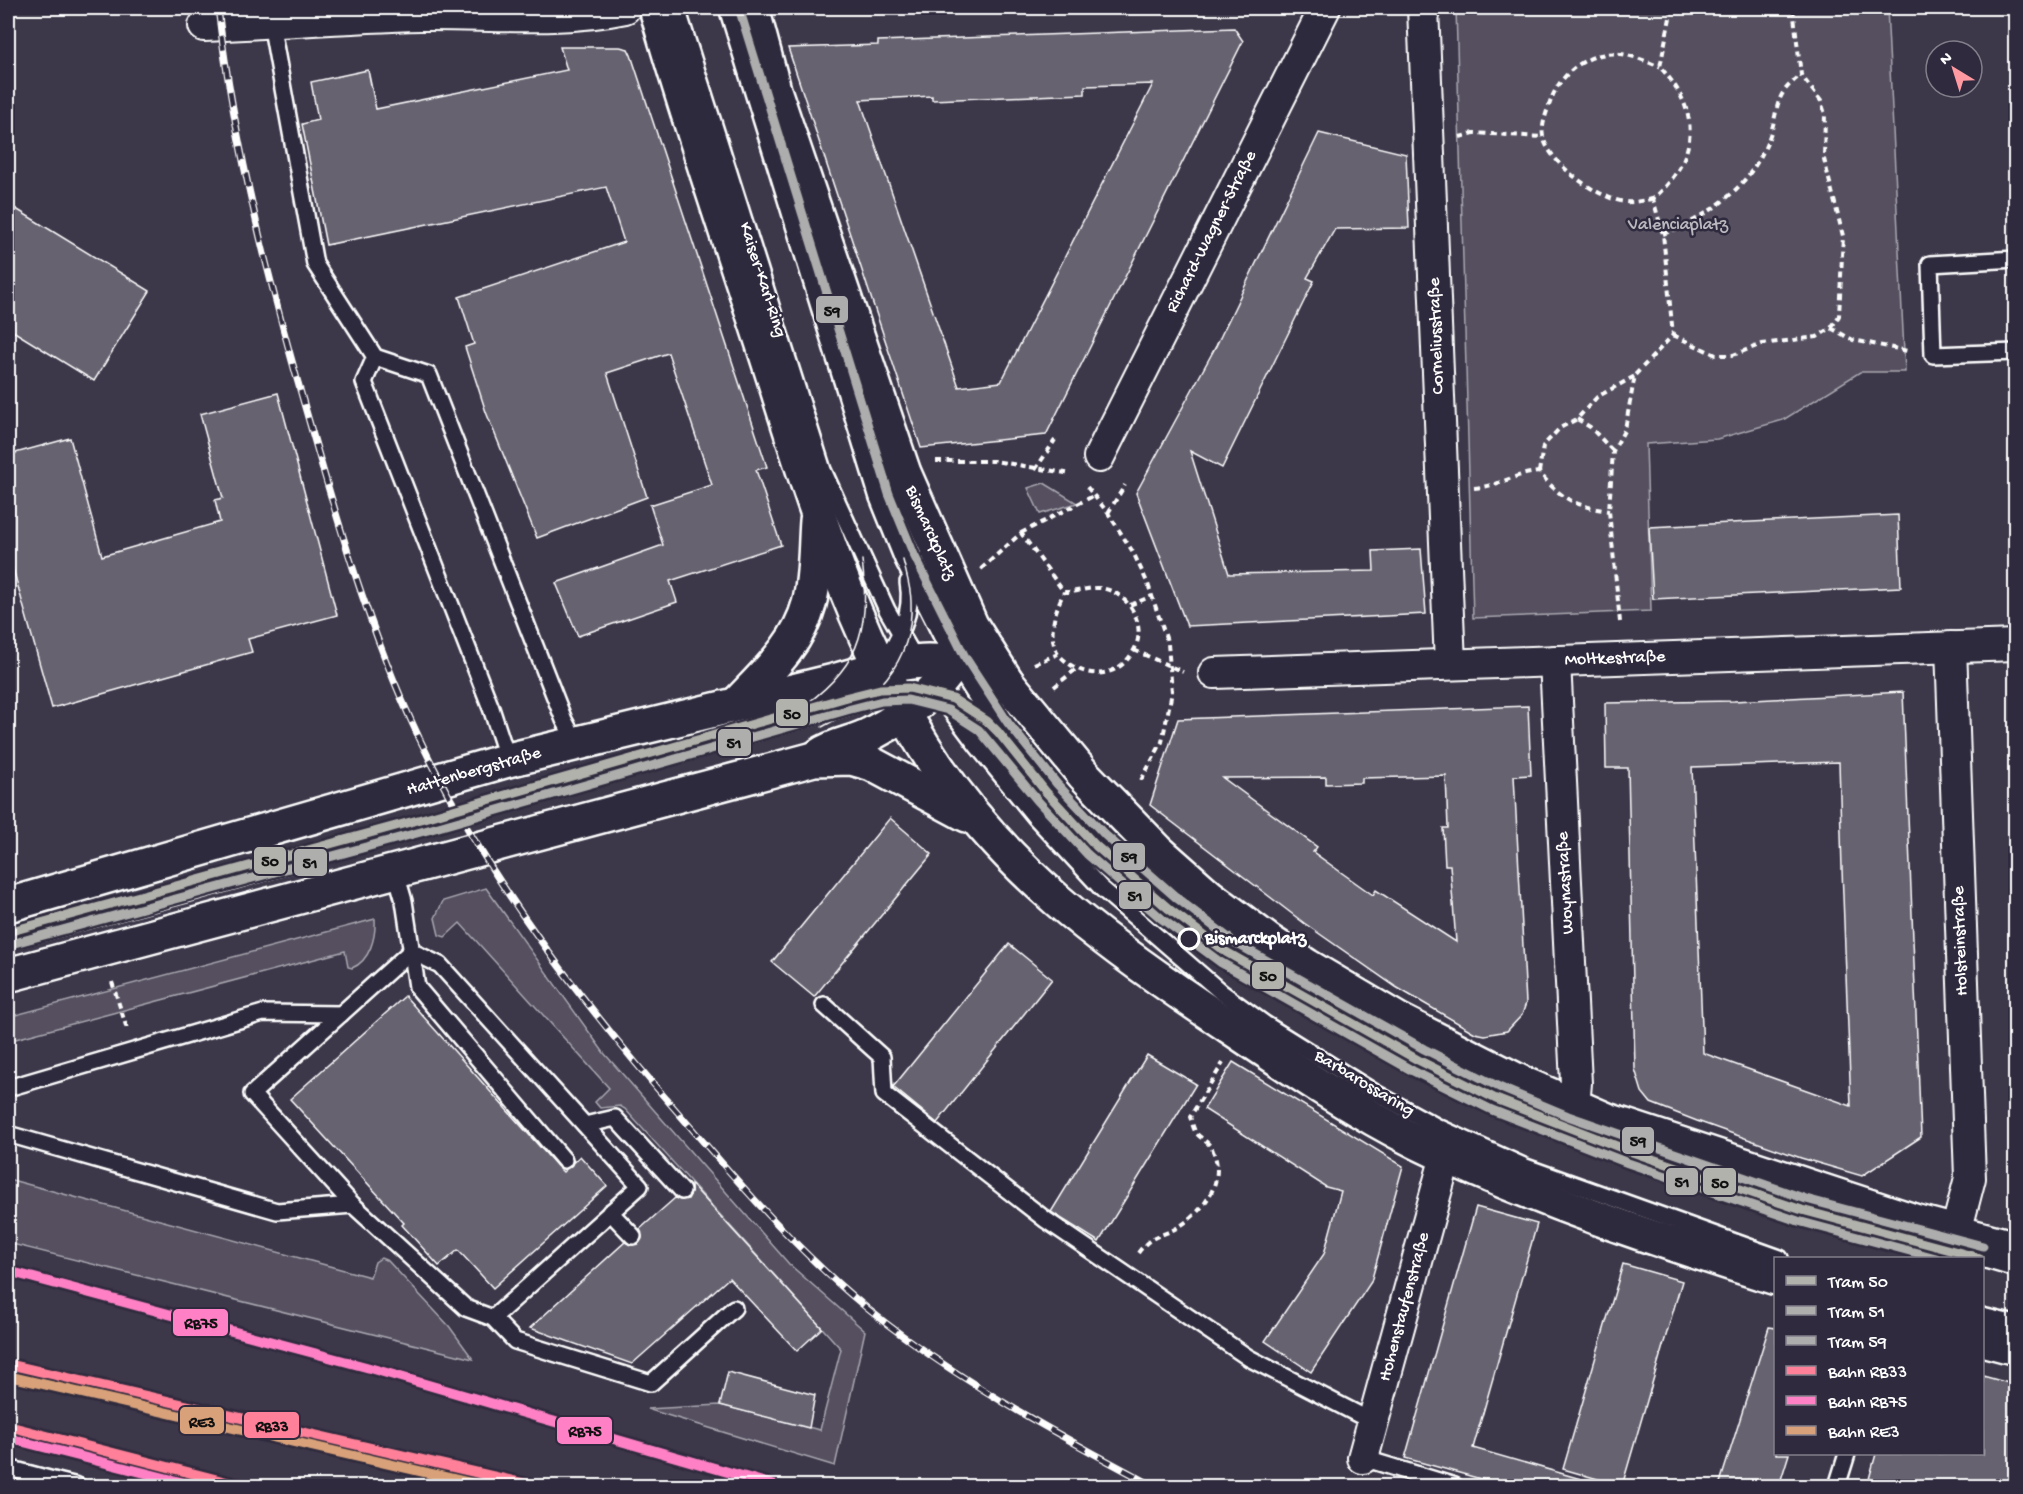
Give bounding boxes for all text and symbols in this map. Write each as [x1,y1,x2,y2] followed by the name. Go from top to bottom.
[1924,39,1984,99] north arrow
[1937,49,1957,71] text: N
[1162,147,1262,317] street label: Richard-Wagner-Straße
[1627,215,1729,236] park label: Valenciaplatz
[734,220,790,340] street label: Kaiser-Karl-Ring
[1424,277,1450,395] street label: Corneliusstraße
[815,295,849,324] line badge: 59
[824,304,840,323] text: 59
[899,482,961,584] street label: Bismarckplatz
[1564,647,1667,671] street label: Moltkestraße
[775,698,809,727] line badge: 50
[783,707,801,726] text: 50
[717,728,752,757] line badge: 51
[727,736,741,755] text: 51
[404,743,544,801] street label: Hattenbergstraße
[1553,831,1579,935] street label: Woynastraße
[1112,842,1146,871] line badge: 59
[253,846,287,875] line badge: 50
[293,848,328,877] line badge: 51
[1121,850,1137,869] text: 59
[261,854,279,873] text: 50
[303,856,317,875] text: 51
[1118,881,1152,910] line badge: 51
[1949,885,1973,996] street label: Holsteinstraße
[1128,889,1142,908] text: 51
[1178,928,1200,950] marker: Bismarckplatz
[1204,929,1307,950] place label: Bismarckplatz
[1251,961,1285,990] line badge: 50
[1259,969,1277,988] text: 50
[1309,1045,1418,1122] street label: Barbarossaring
[1621,1126,1655,1155] line badge: 59
[1630,1134,1646,1153] text: 59
[1665,1167,1699,1196] line badge: 51
[1702,1167,1737,1196] line badge: 50
[1675,1175,1689,1194] text: 51
[1711,1176,1729,1195] text: 50
[1375,1229,1435,1384] street label: Hohenstaufenstraße
[1774,1257,1984,1455] legend
[1827,1273,1888,1294] text: Tram 50
[1827,1303,1885,1324] text: Tram 51
[172,1308,229,1337] line badge: RB75
[183,1316,218,1335] text: RB75
[1827,1333,1887,1354] text: Tram 59
[1827,1363,1907,1384] text: Bahn RB33
[1827,1393,1907,1414] text: Bahn RB75
[179,1406,225,1435] line badge: RE3
[243,1411,300,1439] line badge: RB33
[188,1415,215,1434] text: RE3
[556,1416,613,1445] line badge: RB75
[254,1419,289,1438] text: RB33
[1827,1423,1900,1444] text: Bahn RE3
[567,1424,602,1443] text: RB75

